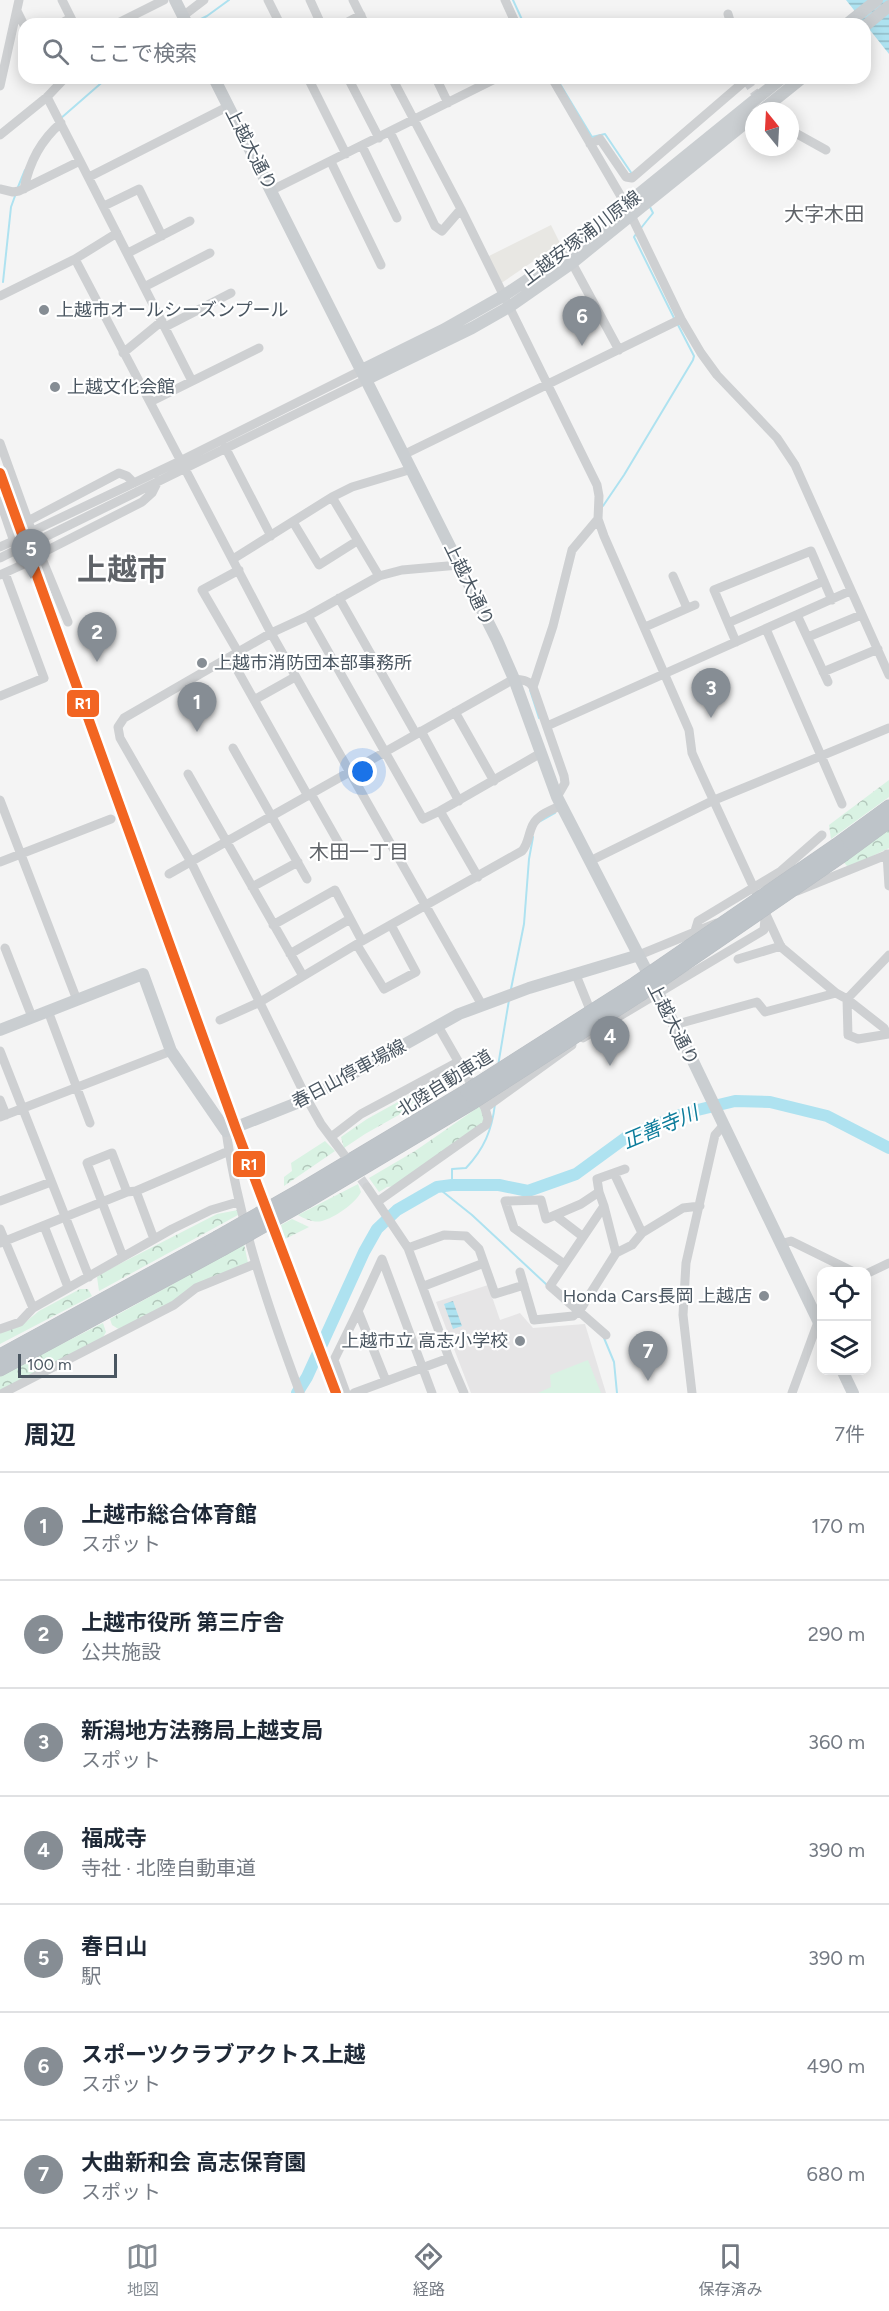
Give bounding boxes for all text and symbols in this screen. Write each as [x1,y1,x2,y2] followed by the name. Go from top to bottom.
[18,18,871,84] search box
[39,35,72,68] icon: search
[87,40,197,67] text: ここで検索
[745,102,799,156] north arrow
[221,104,281,194] street label: 上越大通り
[517,186,645,290] street label: 上越安塚浦川原線
[784,202,864,226] district label: 大字木田
[562,296,602,346] pin: 6
[56,299,289,321] place label: 上越市オールシーズンプール
[37,303,51,317] marker: 上越市オールシーズンプール
[67,376,175,398] place label: 上越文化会館
[48,380,62,394] marker: 上越文化会館
[12,530,51,579] pin: 5
[439,539,499,629] street label: 上越大通り
[77,551,167,588] district label: 上越市
[78,612,116,662] pin: 2
[214,652,412,674] place label: 上越市消防団本部事務所
[195,656,209,670] marker: 上越市消防団本部事務所
[692,668,730,718] pin: 3
[178,682,216,732] pin: 1
[66,689,100,718] line badge: R1
[74,694,92,713] text: R1
[348,757,377,786] your location
[309,840,409,864] district label: 木田一丁目
[643,979,703,1069] street label: 上越大通り
[590,1016,630,1066] pin: 4
[288,1035,410,1113] street label: 春日山停車場線
[393,1045,497,1121] street label: 北陸自動車道
[618,1100,703,1154] water label: 正善寺川
[232,1150,266,1178] line badge: R1
[240,1155,258,1174] text: R1
[817,1267,871,1375] map controls
[817,1267,871,1321] button: locate
[563,1285,752,1307] place label: Honda Cars長岡 上越店
[757,1289,771,1303] marker: Honda Cars長岡 上越店
[817,1321,871,1375] button: layers
[342,1330,508,1352] place label: 上越市立 高志小学校
[628,1332,668,1381] pin: 7
[513,1334,527,1348] marker: 上越市立 高志小学校
[18,1351,117,1378] scale bar
[27,1355,72,1374] text: 100 m
[24,1419,76,1451] text: 周辺
[834,1422,865,1446] text: 7件
[81,1501,257,1528] text: 上越市総合体育館
[39,1514,48,1538] text: 1
[811,1514,865,1538] text: 170 m
[81,1532,161,1556] text: スポット
[81,1609,284,1636] text: 上越市役所 第三庁舎
[38,1622,49,1646] text: 2
[808,1622,865,1646] text: 290 m
[81,1640,161,1664] text: 公共施設
[81,1717,323,1744] text: 新潟地方法務局上越支局
[38,1730,49,1754] text: 3
[808,1730,865,1754] text: 360 m
[81,1748,161,1772] text: スポット
[81,1825,147,1852] text: 福成寺
[37,1838,50,1862] text: 4
[808,1838,865,1862] text: 390 m
[81,1856,256,1880] text: 寺社 · 北陸自動車道
[81,1933,147,1960] text: 春日山
[38,1946,49,1970] text: 5
[808,1946,865,1970] text: 390 m
[81,1964,101,1988] text: 駅
[81,2041,365,2068] text: スポーツクラブアクトス上越
[38,2054,49,2078] text: 6
[806,2054,865,2078] text: 490 m
[81,2072,161,2096] text: スポット
[81,2149,306,2176] text: 大曲新和会 高志保育園
[38,2162,49,2186] text: 7
[807,2162,865,2186] text: 680 m
[81,2180,161,2204] text: スポット
[126,2240,159,2300] tab: 地図
[412,2240,445,2300] tab: 経路
[698,2240,762,2300] tab: 保存済み

